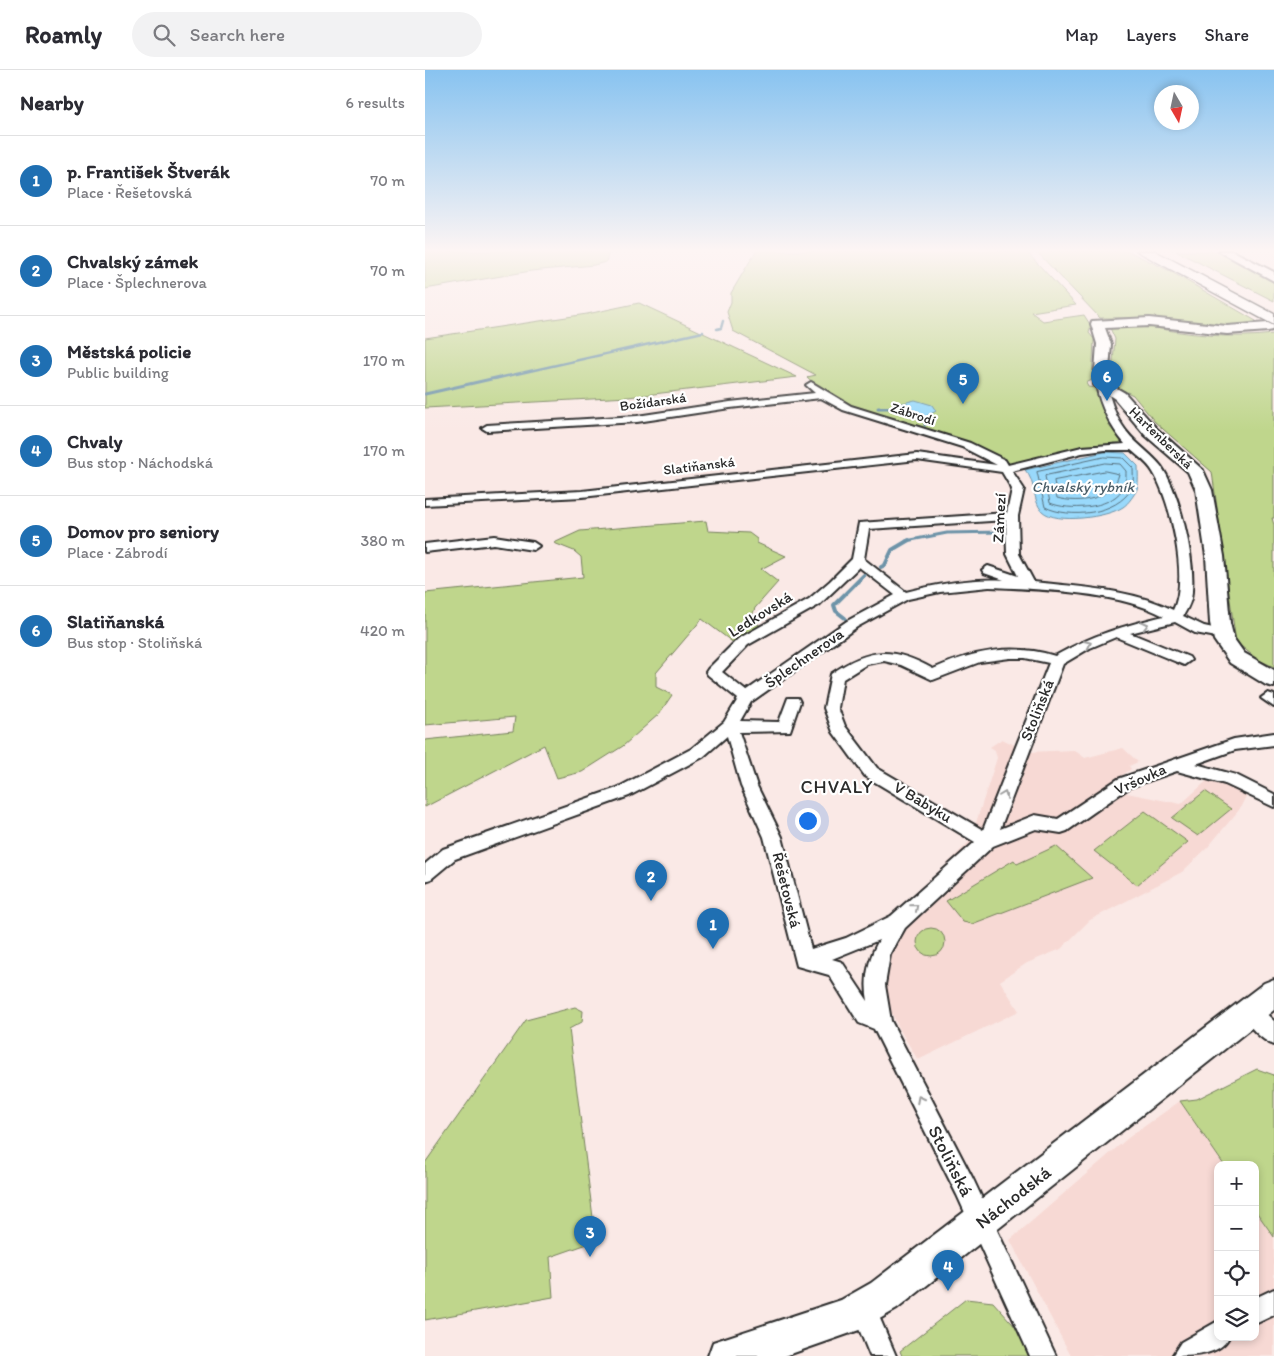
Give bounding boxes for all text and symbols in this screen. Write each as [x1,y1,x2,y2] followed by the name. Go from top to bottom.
[132,12,482,57] search box
[25,20,102,49] text: Roamly
[150,21,178,49] icon: search
[190,23,285,46] text: Search here
[1065,24,1098,46] text: Map
[1126,24,1176,46] text: Layers
[1204,24,1249,46] text: Share
[1154,85,1199,130] north arrow
[20,90,84,115] text: Nearby
[345,93,405,112] text: 6 results
[67,160,230,183] text: p. František Štverák
[32,171,40,190] text: 1
[370,171,405,190] text: 70 m
[67,183,192,202] text: Place · Řešetovská
[67,250,198,273] text: Chvalský zámek
[32,261,40,280] text: 2
[370,261,405,280] text: 70 m
[67,273,207,292] text: Place · Šplechnerova
[67,340,191,363] text: Městská policie
[32,351,40,370] text: 3
[363,351,405,370] text: 170 m
[1091,360,1123,401] pin: 6
[67,363,169,382] text: Public building
[947,363,979,404] pin: 5
[619,389,688,415] street label: Božídarská
[888,399,938,429] street label: Zábrodí
[1125,403,1197,473] street label: Hartenberská
[67,430,122,453] text: Chvaly
[31,441,41,460] text: 4
[363,441,405,460] text: 170 m
[67,453,213,472] text: Bus stop · Náchodská
[662,453,736,479] street label: Slatiňanská
[1032,478,1135,496] water label: Chvalský rybník
[988,493,1010,543] street label: Zámezí
[67,520,219,543] text: Domov pro seniory
[32,531,40,550] text: 5
[361,531,405,550] text: 380 m
[67,543,168,562] text: Place · Zábrodí
[724,587,796,641] street label: Ledkovská
[67,610,164,633] text: Slatiňanská
[1141,620,1150,631] one-way arrow
[32,621,40,640] text: 6
[360,621,405,640] text: 420 m
[761,623,848,692] street label: Šplechnerova
[67,633,202,652] text: Bus stop · Stoliňská
[1083,640,1092,650] one-way arrow
[1016,676,1058,744] street label: Stoliňská
[1111,759,1169,799] street label: Vršovka
[800,775,874,798] district label: CHVALY
[891,777,956,827] street label: V Babyku
[998,792,1008,800] one-way arrow
[795,808,821,834] your location
[768,850,806,930] street label: Řešetovská
[635,860,667,901] pin: 2
[909,904,918,913] one-way arrow
[697,908,729,949] pin: 1
[916,1096,926,1105] one-way arrow
[923,1122,979,1201] street label: Stoliňská
[971,1160,1055,1234] street label: Náchodská
[1214,1161,1259,1341] map controls
[1214,1161,1259,1206] button: +
[1214,1206,1259,1251] button: −
[574,1216,606,1257] pin: 3
[932,1250,964,1291] pin: 4
[1214,1251,1259,1296] button: locate
[1214,1296,1259,1341] button: layers

